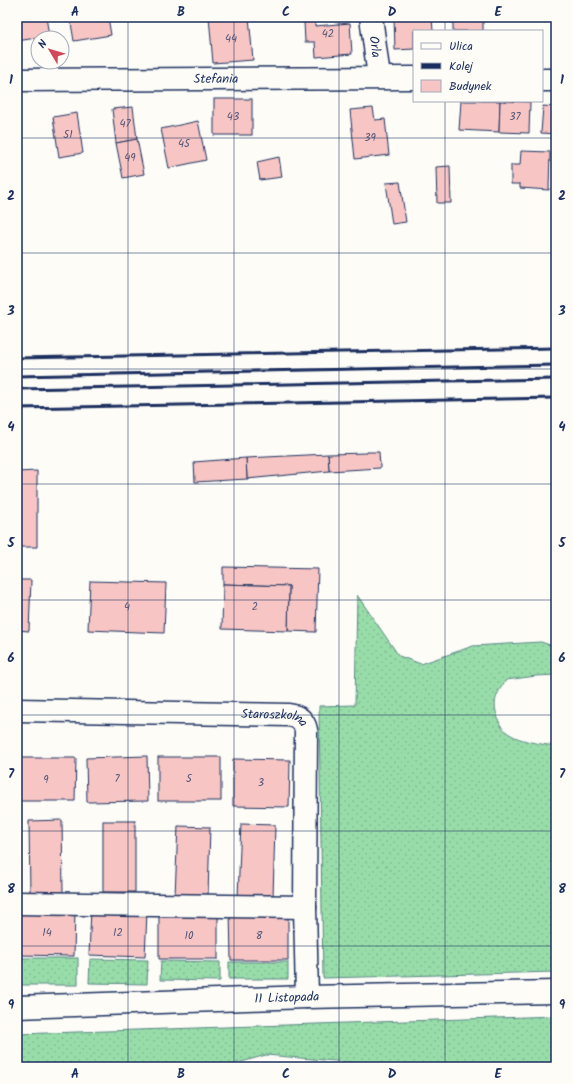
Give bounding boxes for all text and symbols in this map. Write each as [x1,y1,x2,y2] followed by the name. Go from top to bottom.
[71,2,79,23] text: A
[177,2,185,23] text: B
[282,2,290,23] text: C
[388,2,397,23] text: D
[494,2,502,23] text: E
[322,25,334,43] house number: 42
[30,30,70,70] north arrow
[225,30,237,48] house number: 44
[413,30,543,102] legend
[363,35,387,59] street label: Orla
[34,36,52,53] text: N
[449,37,473,56] text: Ulica
[449,57,474,76] text: Kolej
[193,68,239,90] street label: Stefania
[9,70,13,91] text: 1
[560,70,564,91] text: 1
[449,77,492,96] text: Budynek
[227,108,239,126] house number: 43
[509,108,522,126] house number: 37
[119,115,131,133] house number: 47
[63,126,73,144] house number: 51
[364,129,376,147] house number: 39
[178,135,191,153] house number: 45
[124,149,136,167] house number: 49
[7,186,15,207] text: 2
[558,186,566,207] text: 2
[6,301,15,322] text: 3
[557,301,566,322] text: 3
[7,417,15,438] text: 4
[558,417,566,438] text: 4
[7,533,16,554] text: 5
[558,533,567,554] text: 5
[124,598,130,616] house number: 4
[252,598,258,616] house number: 2
[7,648,15,669] text: 6
[558,648,566,669] text: 6
[241,704,314,731] street label: Staroszkolna
[8,764,15,785] text: 7
[559,764,566,785] text: 7
[114,770,120,788] house number: 7
[186,770,193,788] house number: 5
[43,771,49,789] house number: 9
[258,774,264,792] house number: 3
[7,879,15,900] text: 8
[558,879,566,900] text: 8
[42,924,52,942] house number: 14
[113,924,123,942] house number: 12
[185,927,194,945] house number: 10
[256,927,263,945] house number: 8
[254,986,320,1009] street label: 11 Listopada
[8,995,15,1016] text: 9
[559,995,566,1016] text: 9
[71,1064,79,1084] text: A
[177,1064,185,1084] text: B
[282,1064,290,1084] text: C
[388,1064,397,1084] text: D
[494,1064,502,1084] text: E

